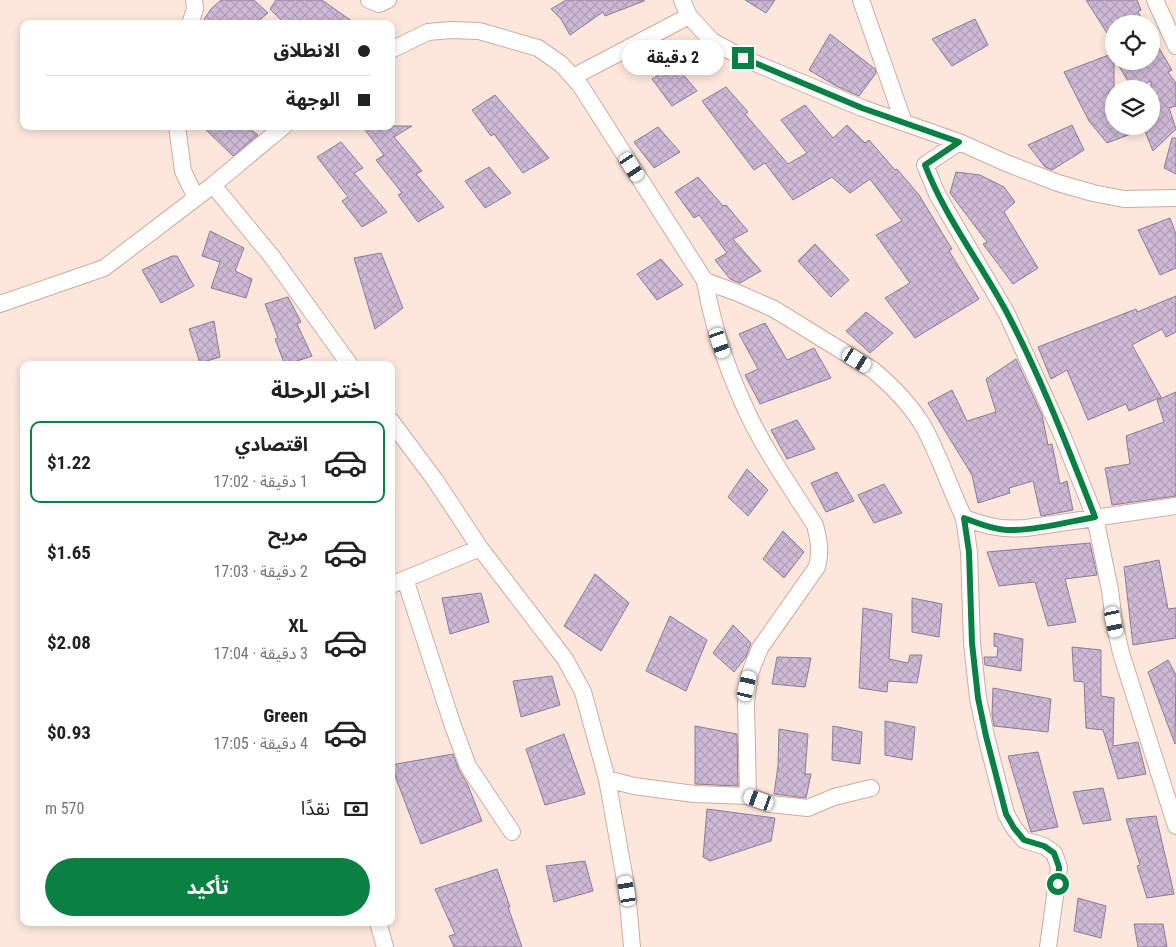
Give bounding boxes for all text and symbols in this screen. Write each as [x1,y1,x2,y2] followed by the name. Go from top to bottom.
[1105,15,1160,135] map controls
[1105,15,1160,70] button: locate
[274,39,340,62] text: الانطلاق
[623,40,726,76] callout: 2 دقيقة
[732,47,754,69] route end
[647,48,699,67] text: 2 دقيقة
[1105,80,1160,135] button: layers
[286,88,340,111] text: الوجهة
[617,150,646,184] car
[708,326,731,360] car
[840,346,873,374] car
[271,378,370,403] text: اختر الرحلة
[235,433,308,456] text: اقتصادي
[323,440,368,485] icon: car
[47,451,91,474] text: $1.22
[213,472,308,491] text: 1 دقيقة · 17:02
[268,523,308,546] text: مريح
[323,530,368,575] icon: car
[47,541,91,564] text: $1.65
[213,562,308,581] text: 2 دقيقة · 17:03
[1103,606,1124,638] car
[288,614,308,637] text: XL
[323,620,368,665] icon: car
[47,631,91,654] text: $2.08
[213,644,308,663] text: 3 دقيقة · 17:04
[736,670,757,702] car
[263,704,308,727] text: Green
[323,710,368,755] icon: car
[47,721,91,744] text: $0.93
[213,734,308,753] text: 4 دقيقة · 17:05
[742,788,775,812] car
[342,795,370,823] icon: cash
[301,797,330,820] text: نقدًا
[45,799,84,818] text: 570 m
[45,858,370,916] button: تأكيد
[1047,873,1069,895] route start
[617,875,636,907] car

